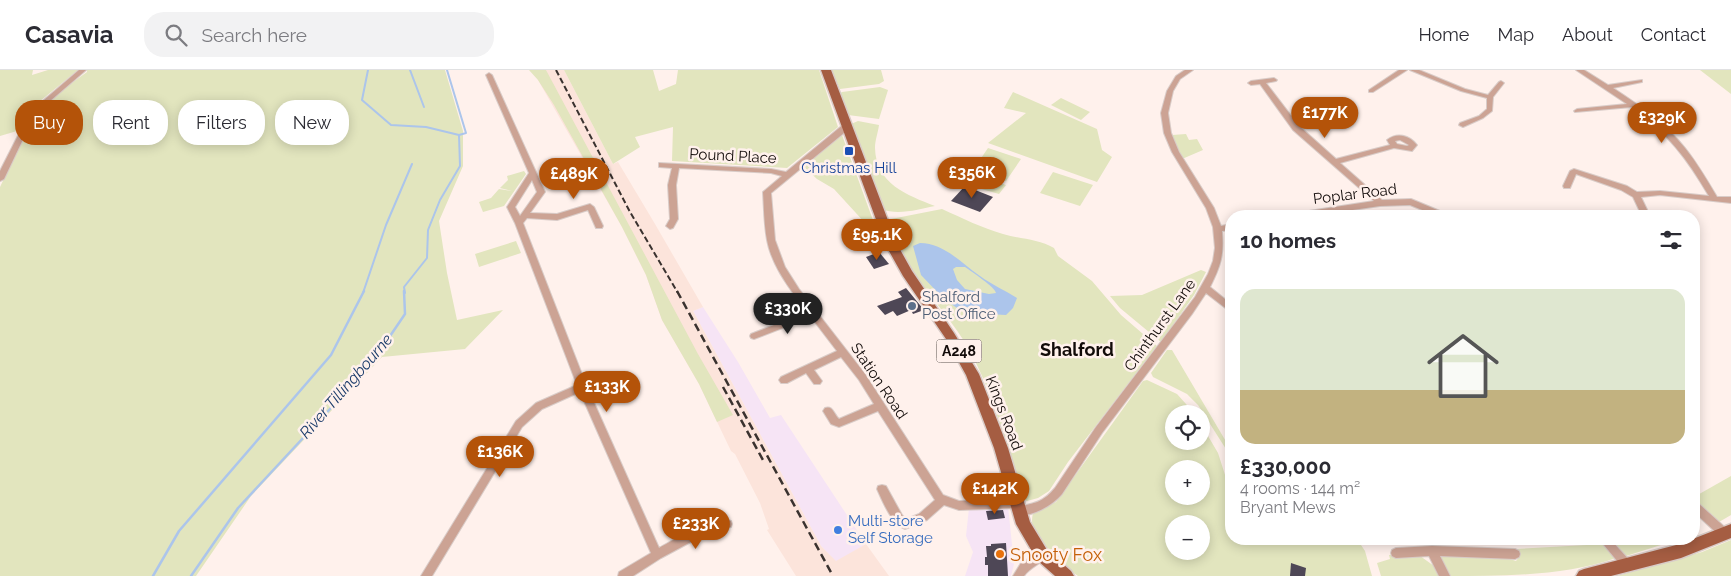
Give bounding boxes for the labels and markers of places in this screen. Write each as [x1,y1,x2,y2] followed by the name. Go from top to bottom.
[1290,97,1360,139] pin: £177K
[1627,102,1697,144] pin: £329K
[843,145,855,157] marker: Christmas Hill
[937,156,1007,199] pin: £356K
[539,158,609,200] pin: £489K
[801,159,898,177] place label: Christmas Hill
[836,218,918,261] pin: £95.1K
[922,288,996,323] place label: Shalford Post Office
[753,292,823,335] pin: £330K
[906,300,918,312] marker: Shalford Post Office
[572,370,642,413] pin: £133K
[465,436,535,478] pin: £136K
[960,472,1030,515] pin: £142K
[661,508,731,550] pin: £233K
[848,512,933,547] place label: Multi-store Self Storage
[832,524,844,536] marker: Multi-store Self Storage
[1010,544,1102,565] place label: Snooty Fox
[994,548,1006,560] marker: Snooty Fox

